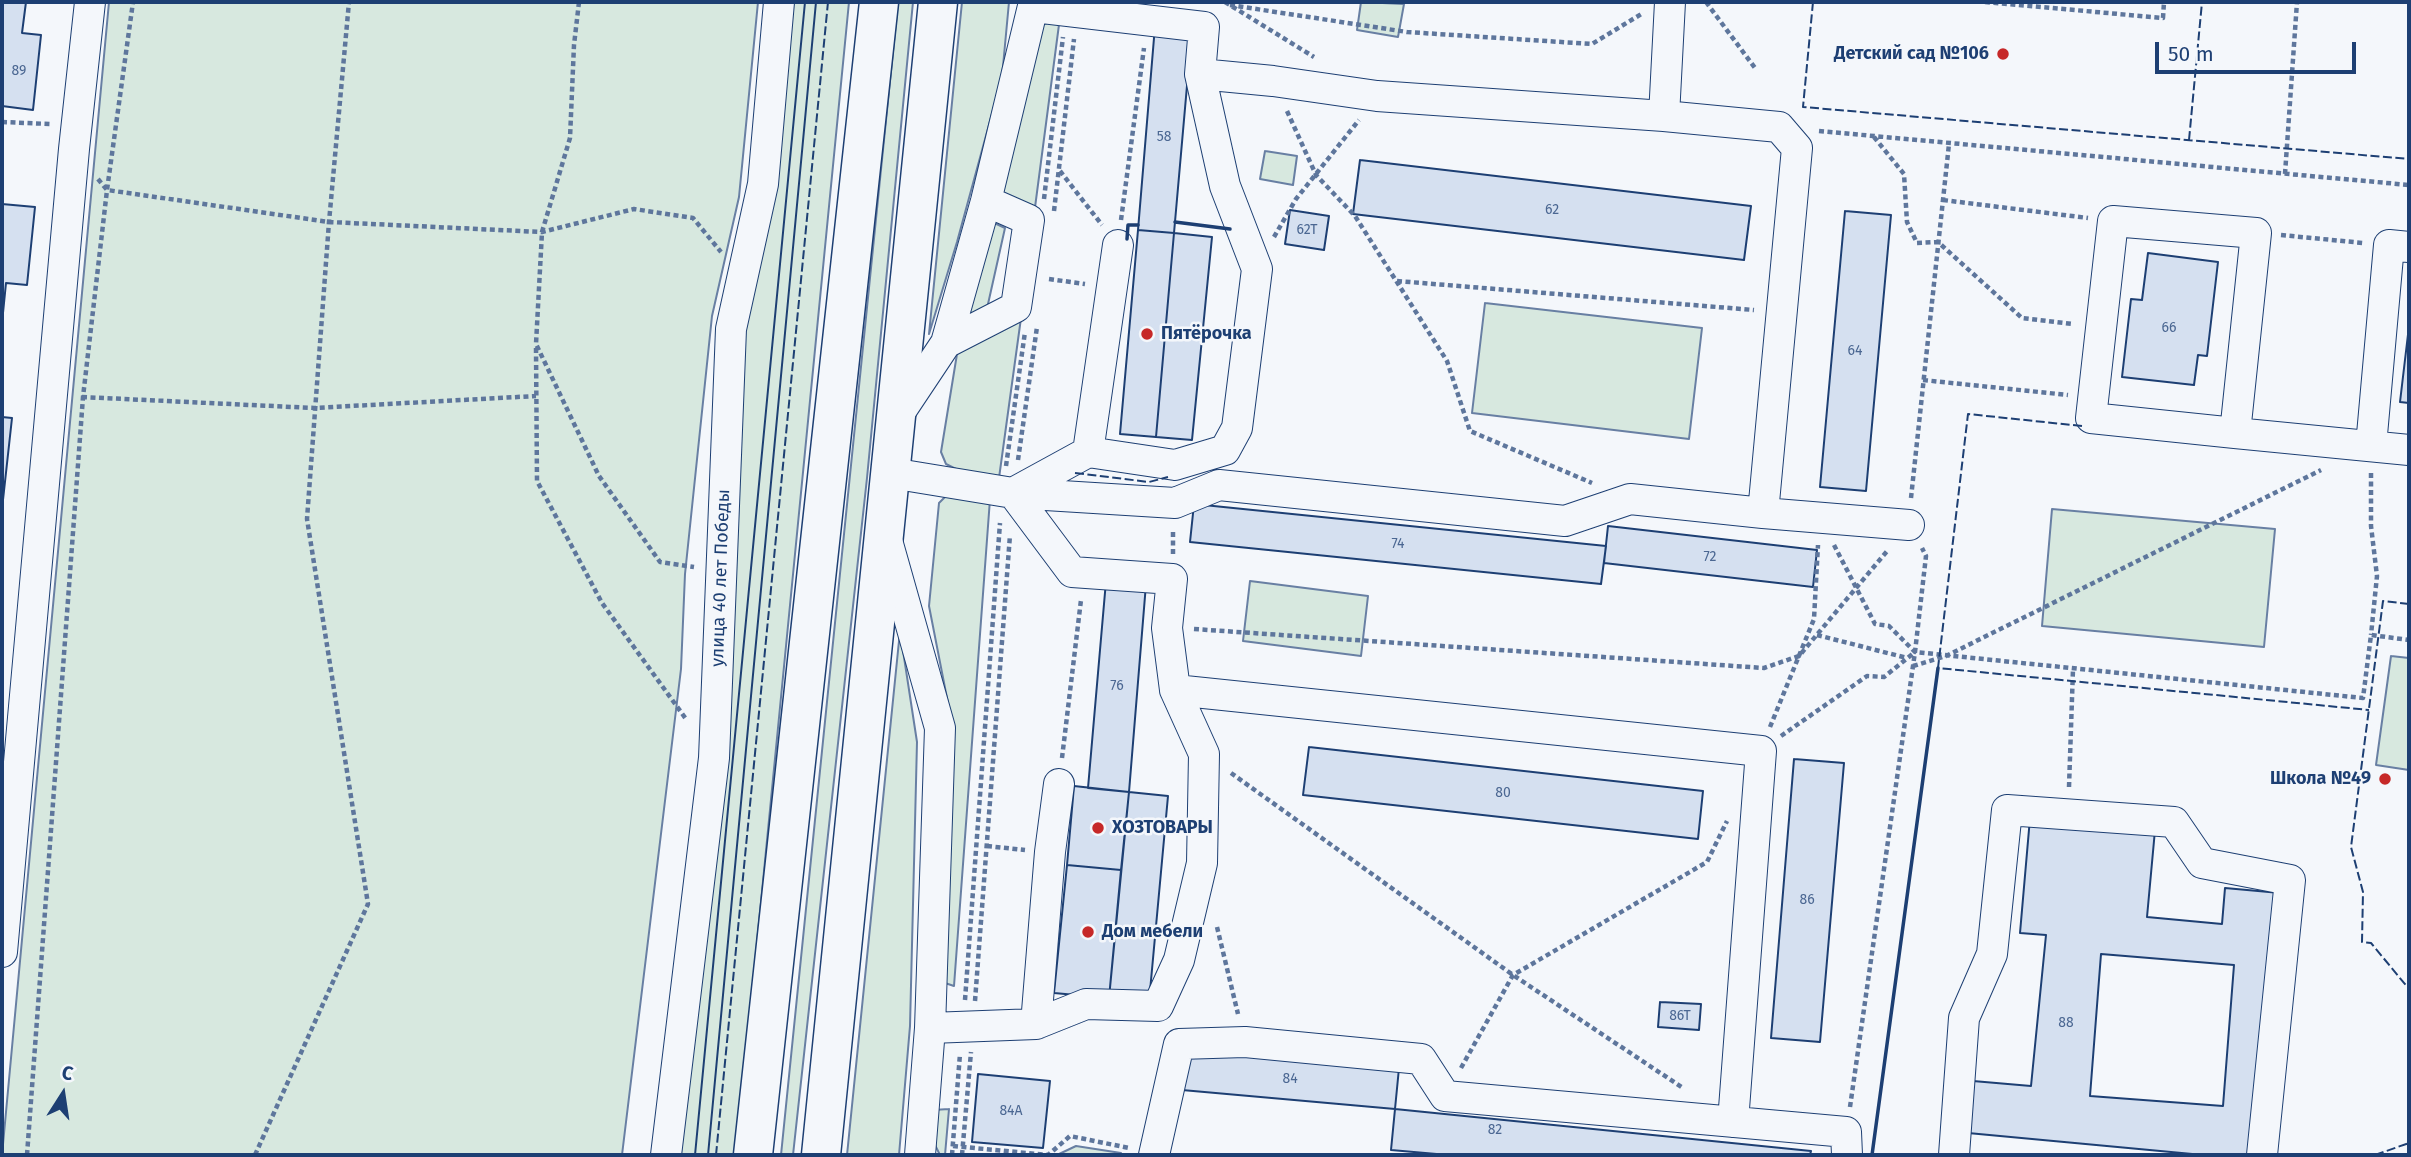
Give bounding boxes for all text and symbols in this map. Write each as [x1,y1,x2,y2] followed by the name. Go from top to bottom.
[2159,28,2360,72] scale bar
[2168,41,2214,67] text: 50 m
[1834,43,1989,65] place label: Детский сад №106
[1995,46,2011,62] marker: Детский сад №106
[12,63,26,79] house number: 89
[1157,129,1171,145] house number: 58
[1545,202,1559,218] house number: 62
[1296,222,1318,238] house number: 62Т
[2162,320,2176,336] house number: 66
[1161,323,1252,345] place label: Пятёрочка
[1139,326,1155,342] marker: Пятёрочка
[1848,343,1862,359] house number: 64
[707,489,735,667] street label: улица 40 лет Победы
[1391,536,1405,552] house number: 74
[1704,549,1716,565] house number: 72
[1110,678,1124,694] house number: 76
[2270,768,2371,790] place label: Школа №49
[2377,771,2393,787] marker: Школа №49
[1495,785,1511,801] house number: 80
[1112,817,1213,839] place label: ХОЗТОВАРЫ
[1090,820,1106,836] marker: ХОЗТОВАРЫ
[1799,892,1815,908] house number: 86
[1102,921,1203,943] place label: Дом мебели
[1080,924,1096,940] marker: Дом мебели
[1669,1008,1691,1024] house number: 86Т
[2058,1015,2074,1031] house number: 88
[28,1059,98,1129] north arrow
[60,1061,75,1085] text: С
[1282,1071,1298,1087] house number: 84
[999,1103,1023,1119] house number: 84А
[1488,1122,1502,1138] house number: 82

